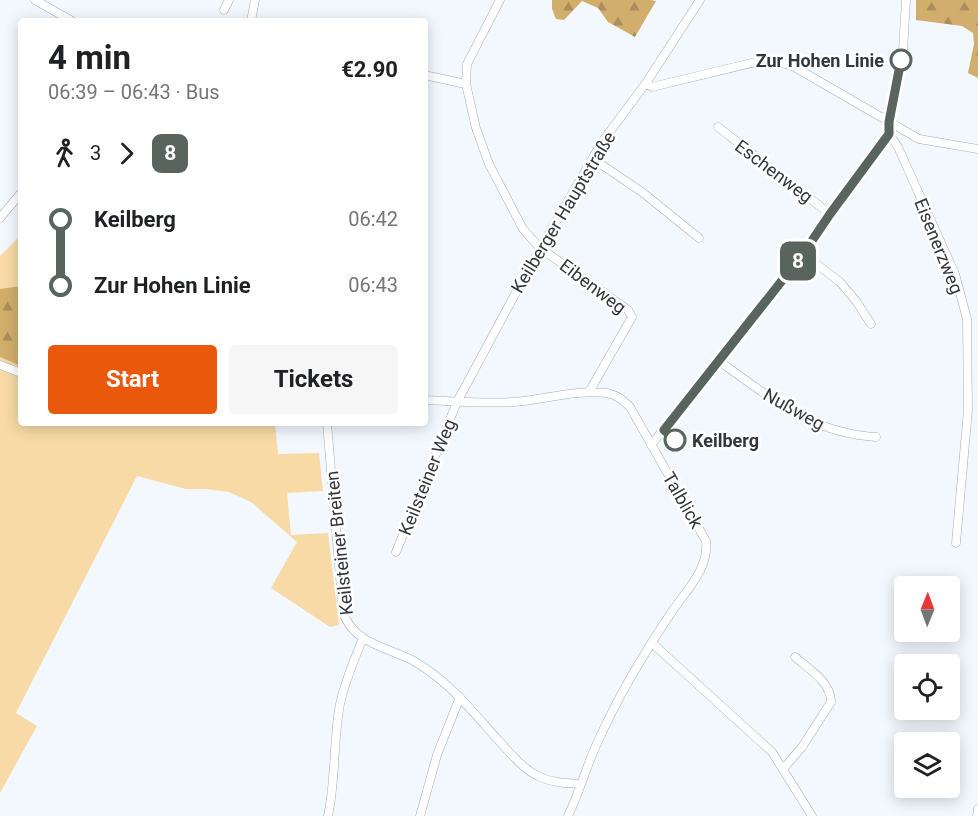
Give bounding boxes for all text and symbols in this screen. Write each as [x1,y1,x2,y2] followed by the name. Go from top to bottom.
[48,38,131,77] text: 4 min
[890,49,912,71] marker: Zur Hohen Linie
[756,50,884,71] place label: Zur Hohen Linie
[341,57,398,82] text: €2.90
[48,80,220,104] text: 06:39 – 06:43 · Bus
[506,127,620,297] street label: Keilberger Hauptstraße
[731,135,817,207] street label: Eschenweg
[48,137,81,170] icon: walk
[110,137,143,170] icon: forward
[90,141,101,165] text: 3
[164,141,176,165] text: 8
[910,195,968,297] street label: Eisenerzweg
[94,207,176,232] text: Keilberg
[348,207,398,231] text: 06:42
[778,242,818,280] line badge: 8
[792,249,804,273] text: 8
[556,254,630,318] street label: Eibenweg
[94,273,251,298] text: Zur Hohen Linie
[348,273,398,297] text: 06:43
[48,345,217,414] button: Start
[229,345,398,414] button: Tickets
[760,384,828,434] street label: Nußweg
[394,416,460,538] street label: Keilsteiner Weg
[664,429,686,451] marker: Keilberg
[692,430,759,451] place label: Keilberg
[659,468,708,533] street label: Talblick
[321,470,357,616] street label: Keilsteiner Breiten
[894,576,960,642] north arrow
[894,576,960,798] map controls
[894,654,960,720] button: locate
[894,732,960,798] button: layers

